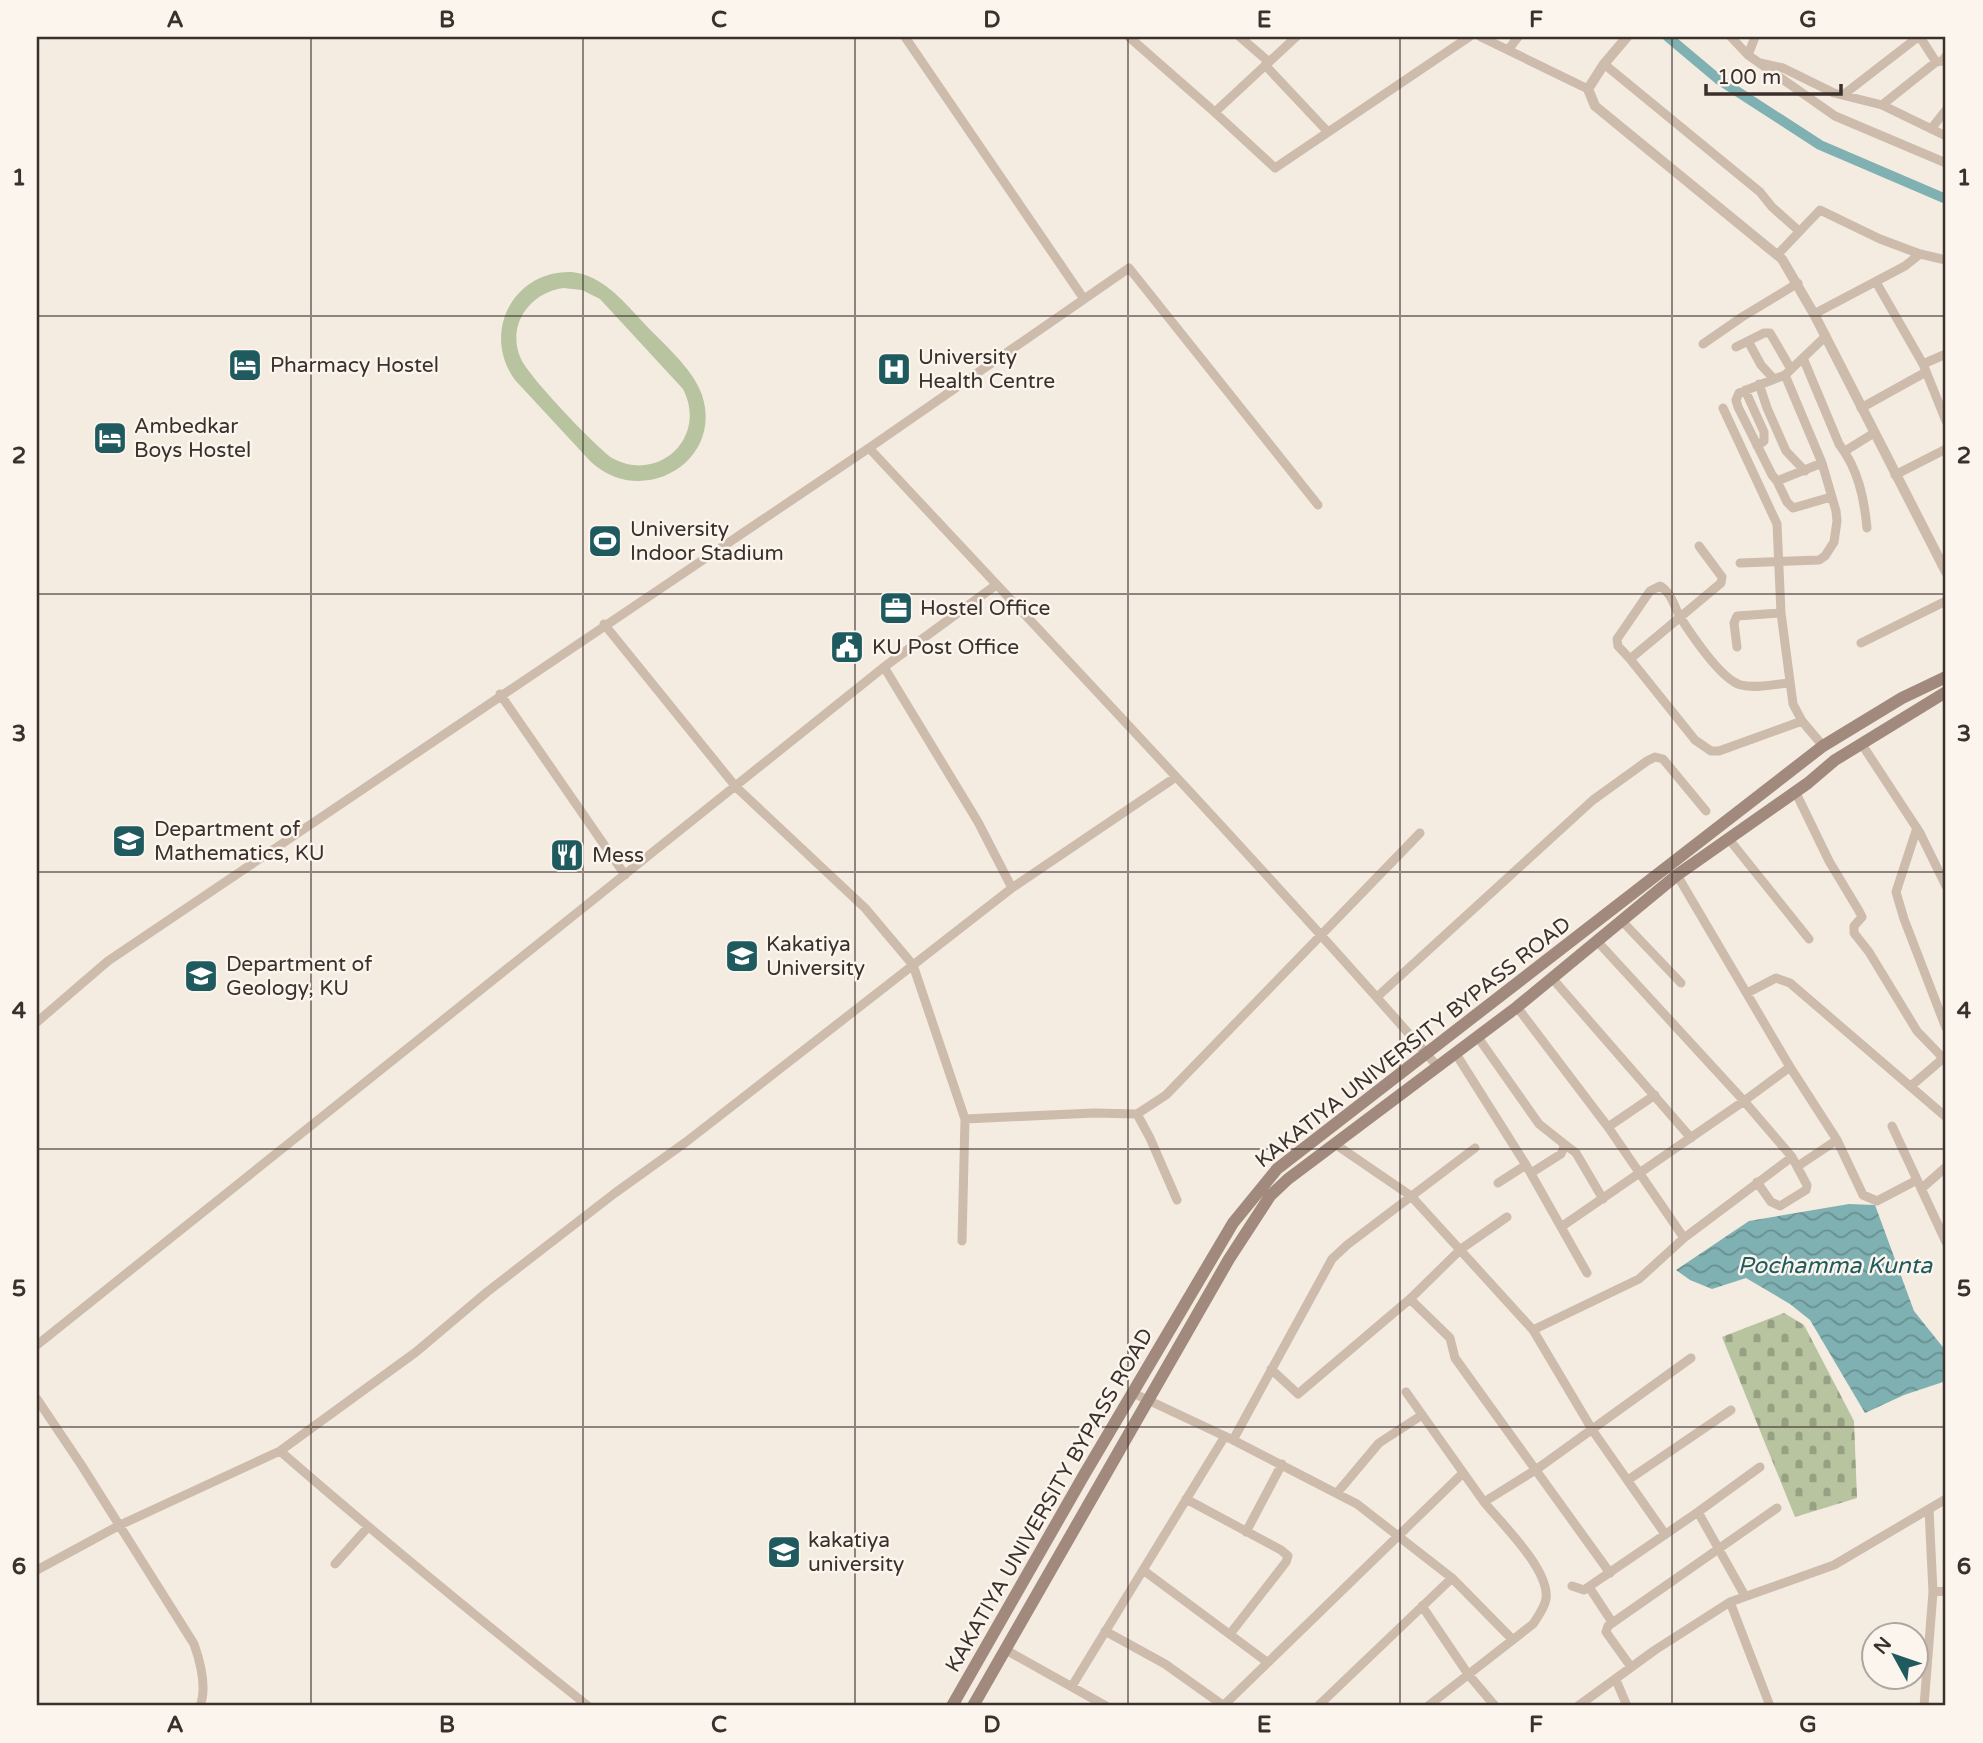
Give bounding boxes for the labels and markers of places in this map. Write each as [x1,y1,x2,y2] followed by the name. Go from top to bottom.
[918,345,1055,394] place label: University Health Centre
[226,346,264,384] hotel icon: Pharmacy Hostel
[875,350,913,388] hospital icon: University Health Centre
[270,353,439,378] place label: Pharmacy Hostel
[134,414,251,463] place label: Ambedkar Boys Hostel
[91,419,129,457] hotel icon: Ambedkar Boys Hostel
[630,517,784,566] place label: University Indoor Stadium
[586,522,624,560] sports icon: University Indoor Stadium
[877,589,915,627] office icon: Hostel Office
[920,596,1051,621] place label: Hostel Office
[828,628,866,666] public building icon: KU Post Office
[872,635,1019,660] place label: KU Post Office
[154,817,325,866] place label: Department of Mathematics, KU
[110,822,148,860] school or university icon: Department of Mathematics, KU
[548,836,586,874] restaurant icon: Mess
[592,843,644,868] place label: Mess
[766,932,865,981] place label: Kakatiya University
[723,937,761,975] school or university icon: Kakatiya University
[226,952,372,1001] place label: Department of Geology, KU
[182,957,220,995] school or university icon: Department of Geology, KU
[808,1528,904,1577] place label: kakatiya university
[765,1533,803,1571] school or university icon: kakatiya university

